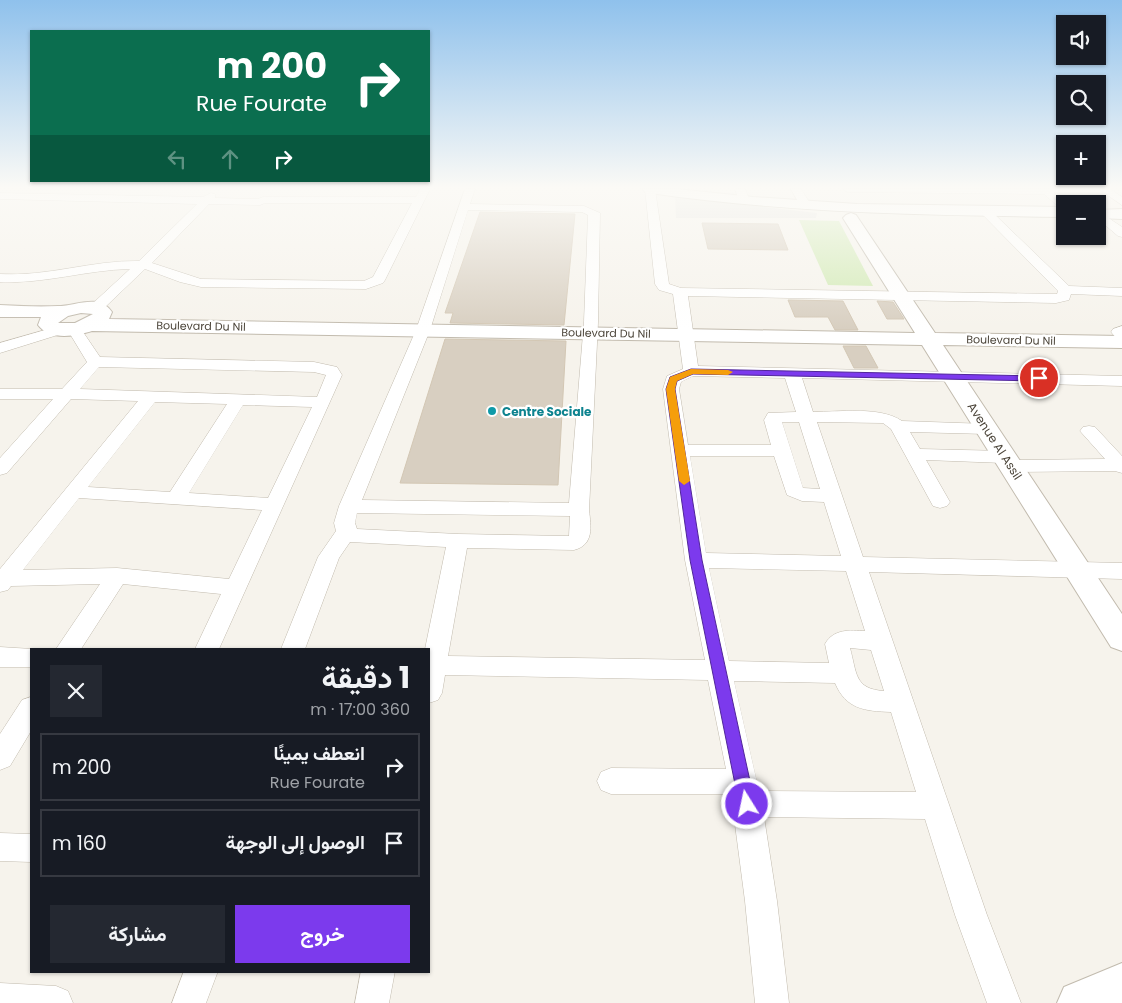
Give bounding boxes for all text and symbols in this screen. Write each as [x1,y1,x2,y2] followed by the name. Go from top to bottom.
[1056,15,1106,245] map controls
[1056,15,1106,65] button: sound
[217,41,327,90] text: 200 m
[345,50,410,115] icon: right
[1056,75,1106,125] button: search
[196,88,327,119] text: Rue Fourate
[1056,135,1106,185] button: +
[163,145,191,173] icon: left
[216,145,244,173] icon: ahead
[269,145,297,173] icon: right
[1056,195,1106,245] button: −
[156,317,246,335] street label: Boulevard Du Nil
[561,324,651,342] street label: Boulevard Du Nil
[966,331,1056,349] street label: Boulevard Du Nil
[1018,357,1060,399] pin
[1025,364,1053,392] icon: arrive
[964,399,1026,483] street label: Avenue Al Assil
[502,403,592,420] place label: Centre Sociale
[486,405,498,417] marker: Centre Sociale
[322,656,410,699] text: 1 دقيقة
[50,665,102,717] button: close
[310,698,410,721] text: 360 m · 17:00
[273,740,365,767] text: انعطف يمينًا
[380,753,408,781] icon: right
[52,754,111,781] text: 200 m
[270,771,365,794] text: Rue Fourate
[720,777,772,829] position arrow
[226,829,365,856] text: الوصول إلى الوجهة
[380,829,408,857] icon: arrive
[52,830,107,857] text: 160 m
[50,905,225,963] button: مشاركة
[235,905,410,963] button: خروج

